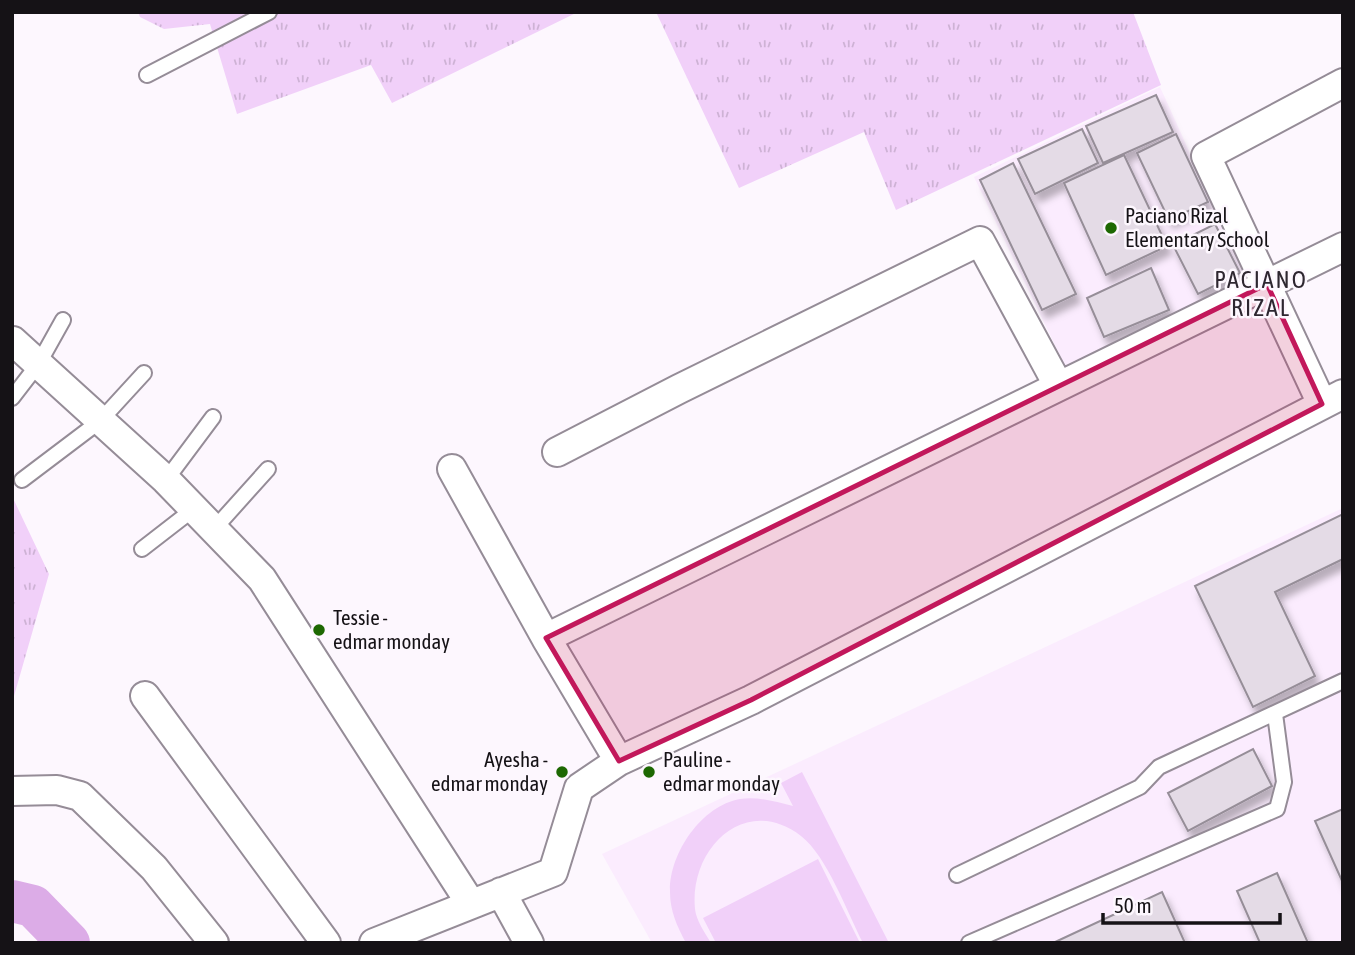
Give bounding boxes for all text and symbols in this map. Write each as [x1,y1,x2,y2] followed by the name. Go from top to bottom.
[1125,203,1270,251] place label: Paciano Rizal Elementary School
[1103,220,1119,236] marker: Paciano Rizal Elementary School
[1214,266,1308,321] district label: PACIANO RIZAL
[333,605,450,653] place label: Tessie - edmar monday
[311,622,327,638] marker: Tessie - edmar monday
[431,747,548,795] place label: Ayesha - edmar monday
[663,747,780,795] place label: Pauline - edmar monday
[554,764,570,780] marker: Ayesha - edmar monday
[641,764,657,780] marker: Pauline - edmar monday
[1103,881,1280,925] scale bar
[1114,893,1152,917] text: 50 m

